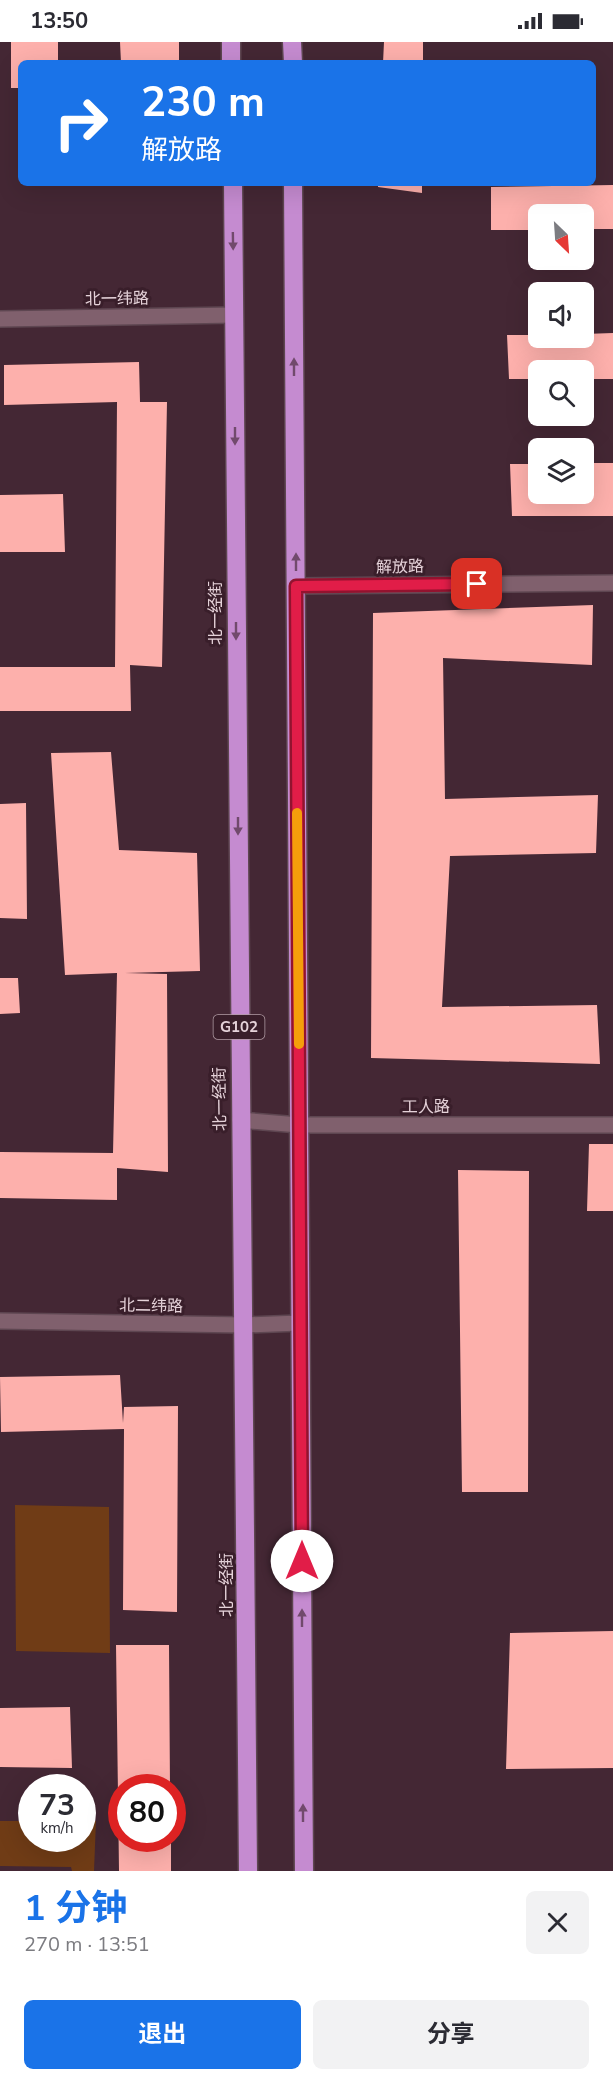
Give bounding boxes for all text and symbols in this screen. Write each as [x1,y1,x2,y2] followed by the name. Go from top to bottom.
[30,6,88,36] text: 13:50
[141,74,265,131] text: 230 m
[42,84,120,162] icon: right
[141,132,222,169] text: 解放路
[528,204,594,270] north arrow
[528,204,594,504] map controls
[228,232,238,251] one-way arrow
[528,282,594,348] button: sound
[85,287,149,311] street label: 北一纬路
[289,357,299,376] one-way arrow
[528,360,594,426] button: search
[230,427,240,446] one-way arrow
[528,438,594,504] button: layers
[291,552,301,571] one-way arrow
[376,556,424,578] street label: 解放路
[451,558,502,609] pin
[460,567,493,600] icon: arrive
[205,581,227,645] street label: 北一经街
[231,622,241,641] one-way arrow
[233,817,243,836] one-way arrow
[214,1015,264,1039] road number: G102
[208,1067,232,1131] street label: 北一经街
[402,1096,450,1118] street label: 工人路
[119,1294,183,1318] street label: 北二纬路
[270,1529,334,1593] position arrow
[216,1553,238,1617] street label: 北一经街
[297,1608,307,1627] one-way arrow
[108,1774,186,1852] speed limit sign: 80
[39,1785,75,1826] text: 73
[299,1803,308,1822] one-way arrow
[40,1818,74,1838] text: km/h
[24,1884,127,1933] text: 1 分钟
[526,1891,589,1954] button: close
[24,1931,150,1958] text: 270 m · 13:51
[24,2000,301,2069] button: 退出
[313,2000,589,2069] button: 分享

